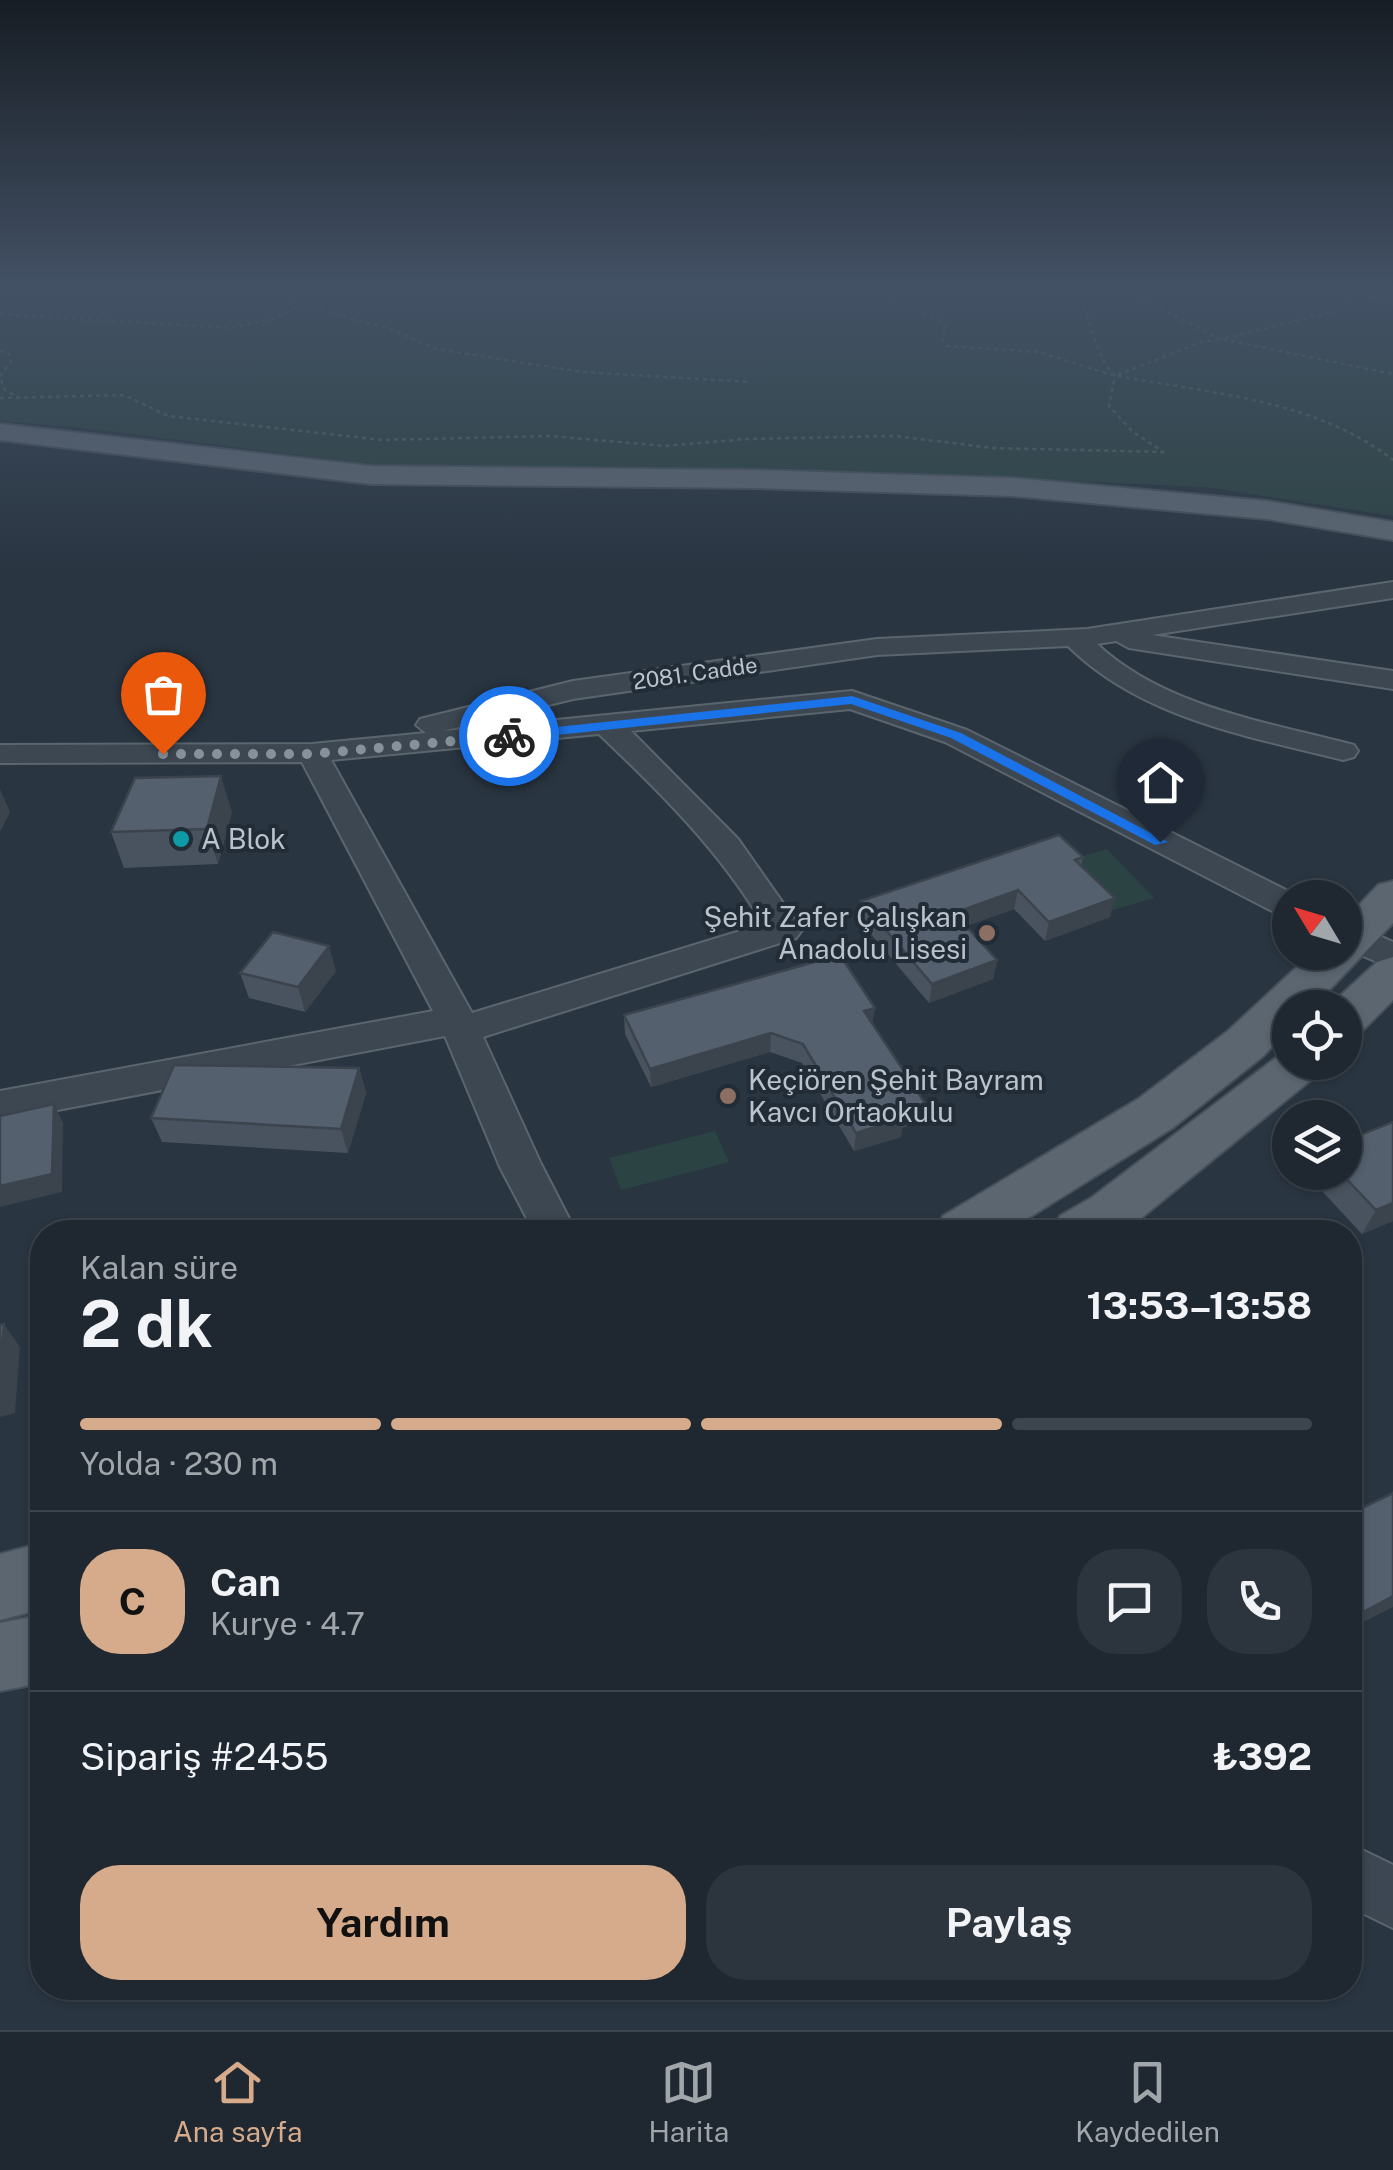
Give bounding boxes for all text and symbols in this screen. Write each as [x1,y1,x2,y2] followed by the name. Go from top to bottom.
[631,651,759,695] street label: 2081. Cadde
[121,652,206,755] pin
[136,667,191,722] icon: bag
[459,686,559,786] courier
[482,709,537,764] icon: bike
[1118,740,1203,843] pin
[1133,755,1188,810] icon: home
[201,822,286,855] place label: A Blok
[170,828,192,850] marker: A Blok
[1272,880,1362,970] north arrow
[1272,880,1362,1190] map controls
[703,900,967,965] place label: Şehit Zafer Çalışkan Anadolu Lisesi
[976,922,998,944] marker: Şehit Zafer Çalışkan Anadolu Lisesi
[1272,990,1362,1080] button: locate
[748,1063,1044,1128] place label: Keçiören Şehit Bayram Kavcı Ortaokulu
[717,1085,739,1107] marker: Keçiören Şehit Bayram Kavcı Ortaokulu
[1272,1100,1362,1190] button: layers
[80,1249,238,1286] text: Kalan süre
[1086,1283,1312,1328] text: 13:53–13:58
[80,1285,213,1362] text: 2 dk
[80,1445,278,1482] text: Yolda · 230 m
[1077,1549,1182,1654] button: chat
[1207,1549,1312,1654] button: phone
[210,1560,281,1605] text: Can
[119,1579,146,1624] text: C
[210,1605,365,1642] text: Kurye · 4.7
[80,1734,329,1779] text: Sipariş #2455
[1213,1734,1312,1779] text: ₺392
[80,1865,686,1980] button: Yardım
[706,1865,1312,1980] button: Paylaş
[173,2055,302,2148] tab: Ana sayfa
[648,2055,729,2148] tab: Harita
[1075,2055,1220,2148] tab: Kaydedilen

